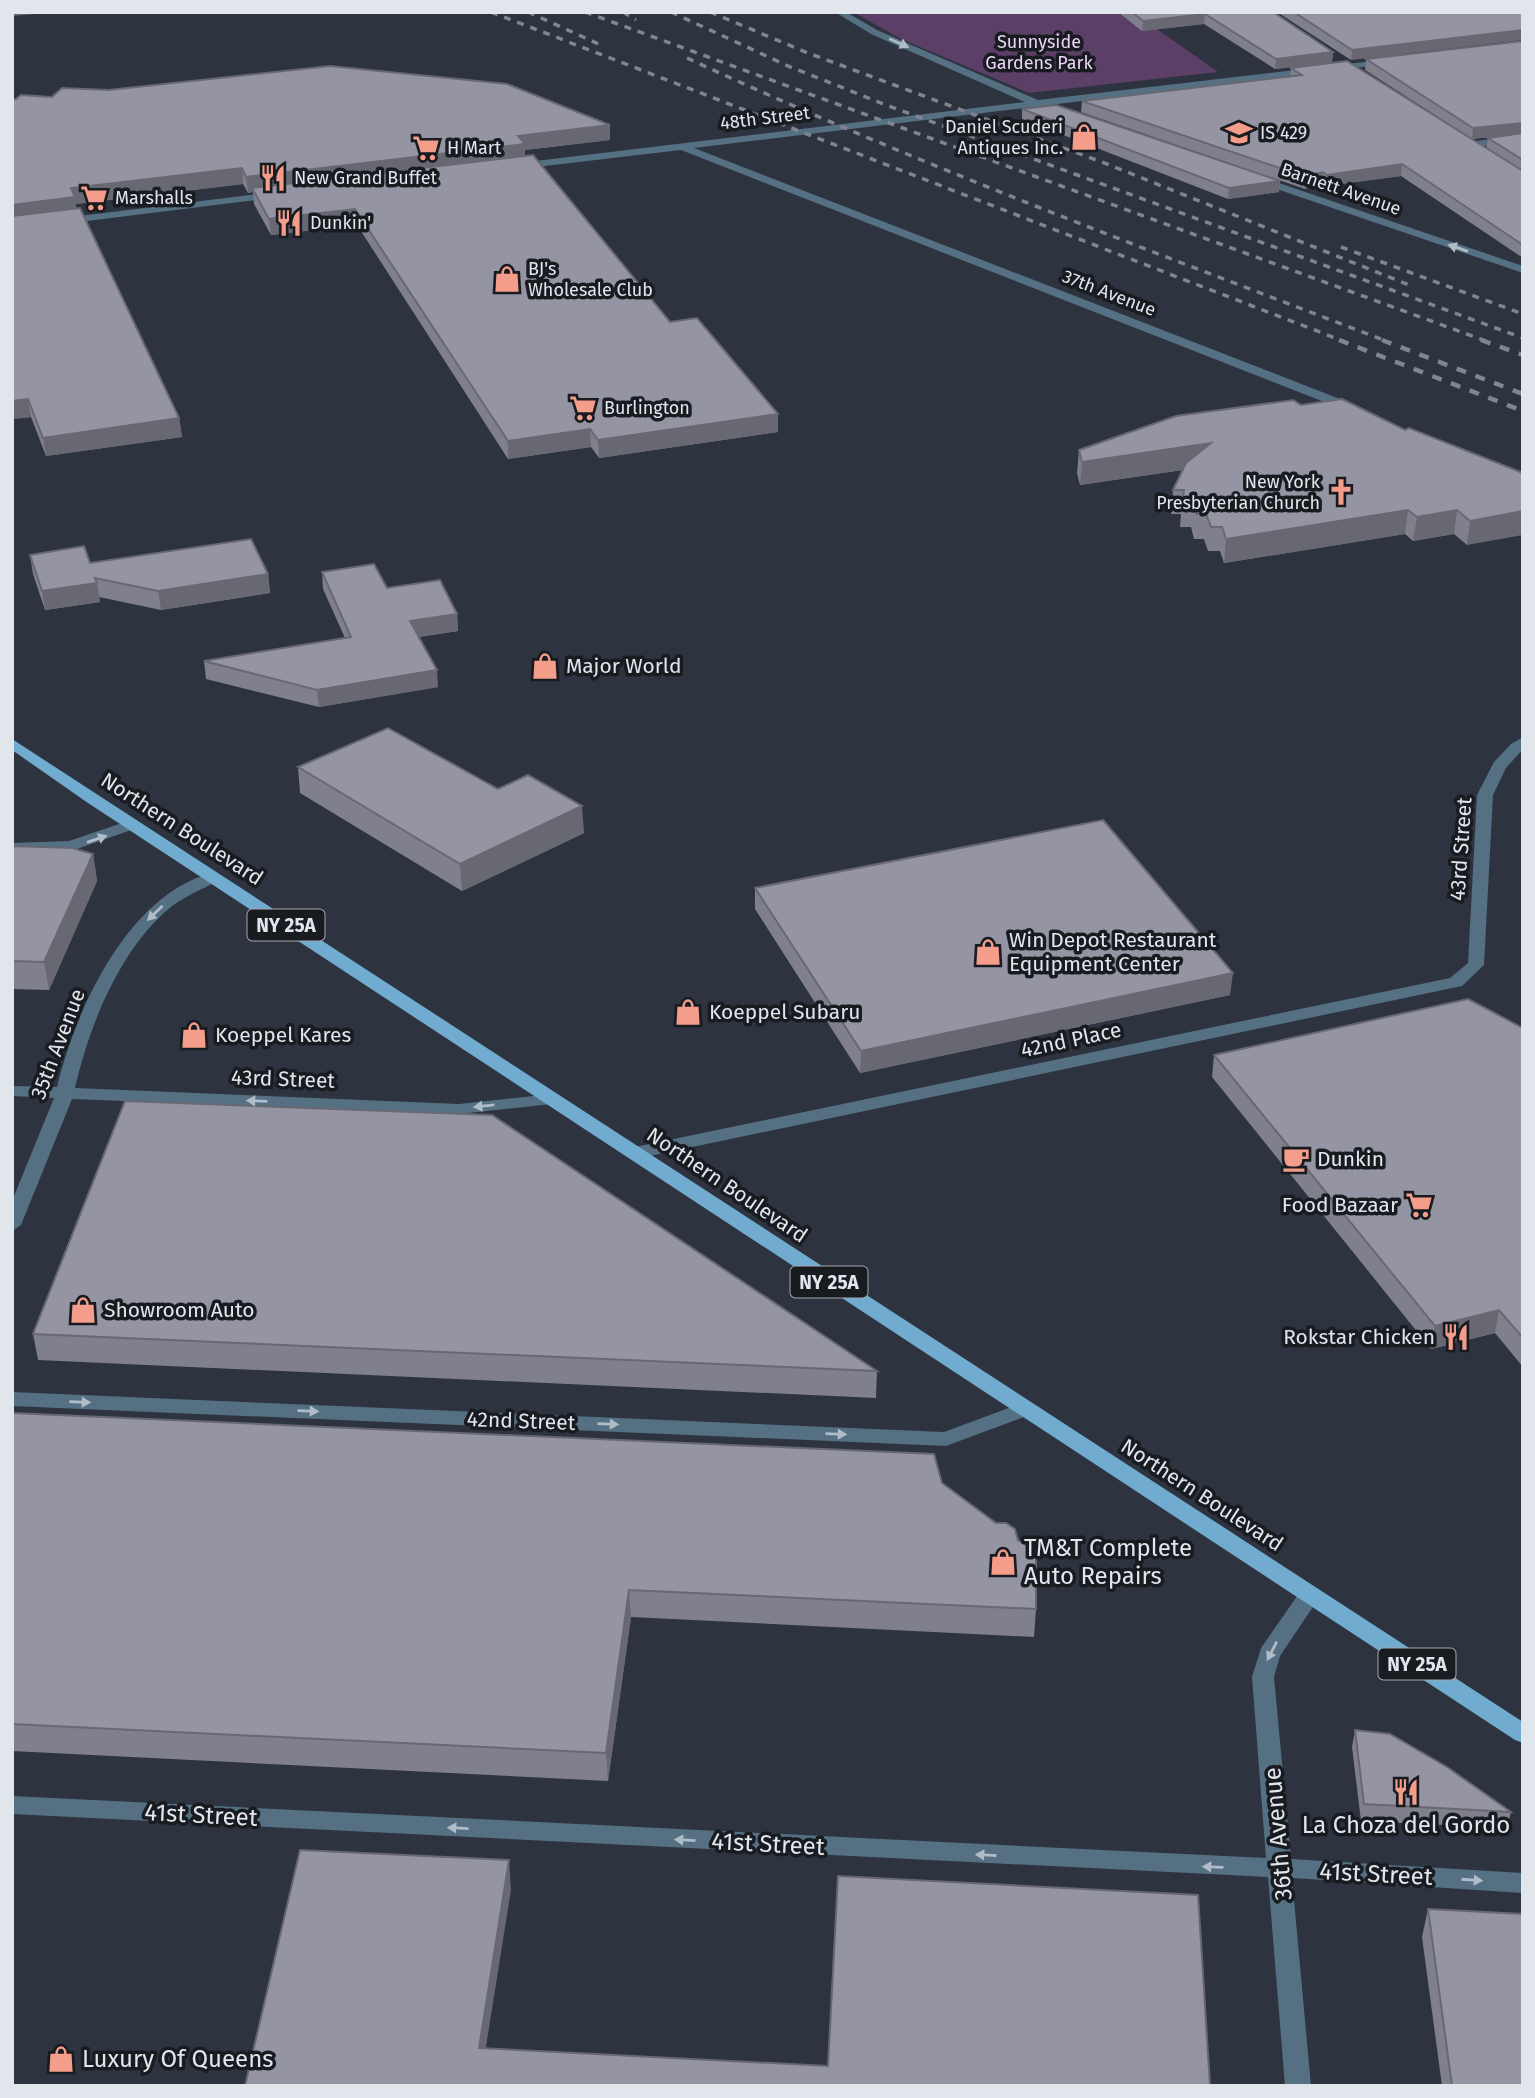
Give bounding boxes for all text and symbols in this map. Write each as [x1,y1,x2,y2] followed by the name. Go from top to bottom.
[985,31,1093,74] park label: Sunnyside Gardens Park
[889,38,910,49] one-way arrow
[719,102,812,134] street label: 48th Street
[945,116,1063,159] place label: Daniel Scuderi Antiques Inc.
[1224,118,1254,148] school or university icon: IS 429
[1069,122,1099,152] shop icon: Daniel Scuderi Antiques Inc.
[1260,122,1307,144] place label: IS 429
[411,133,441,163] supermarket icon: H Mart
[447,137,502,159] place label: H Mart
[1278,158,1404,220] street label: Barnett Avenue
[258,163,288,193] restaurant icon: New Grand Buffet
[294,167,437,189] place label: New Grand Buffet
[79,183,109,213] supermarket icon: Marshalls
[115,187,193,209] place label: Marshalls
[274,208,304,238] restaurant icon: Dunkin'
[310,212,371,234] place label: Dunkin'
[1448,242,1469,253] one-way arrow
[528,258,653,301] place label: BJ's Wholesale Club
[492,264,522,294] shop icon: BJ's Wholesale Club
[1059,265,1159,321] street label: 37th Avenue
[568,393,598,423] supermarket icon: Burlington
[604,397,690,419] place label: Burlington
[1156,471,1321,514] place label: New York Presbyterian Church
[1326,477,1356,507] church icon: New York Presbyterian Church
[530,651,560,681] shop icon: Major World
[566,653,681,679] place label: Major World
[96,767,268,891] street label: Northern Boulevard
[1444,796,1478,902] street label: 43rd Street
[87,833,108,844] one-way arrow
[147,905,164,921] one-way arrow
[247,909,324,940] road number: NY 25A
[1009,927,1217,977] place label: Win Depot Restaurant Equipment Center
[973,937,1003,967] shop icon: Win Depot Restaurant Equipment Center
[25,985,91,1103] street label: 35th Avenue
[673,997,703,1027] shop icon: Koeppel Subaru
[709,999,861,1025] place label: Koeppel Subaru
[1018,1017,1124,1063] street label: 42nd Place
[179,1020,209,1050] shop icon: Koeppel Kares
[215,1022,351,1048] place label: Koeppel Kares
[231,1064,336,1094] street label: 43rd Street
[246,1095,268,1106] one-way arrow
[473,1101,495,1112] one-way arrow
[642,1122,812,1248] street label: Northern Boulevard
[1281,1144,1311,1174] cafe icon: Dunkin
[1317,1146,1384,1172] place label: Dunkin
[1404,1190,1434,1220] supermarket icon: Food Bazaar
[1282,1192,1398,1218] place label: Food Bazaar
[790,1266,868,1298] road number: NY 25A
[68,1295,98,1325] shop icon: Showroom Auto
[104,1297,254,1323] place label: Showroom Auto
[1441,1322,1471,1352] restaurant icon: Rokstar Chicken
[1283,1324,1435,1350] place label: Rokstar Chicken
[70,1396,92,1407] one-way arrow
[297,1406,319,1417] one-way arrow
[466,1406,576,1436] street label: 42nd Street
[598,1419,620,1430] one-way arrow
[825,1429,847,1440] one-way arrow
[1116,1433,1288,1557] street label: Northern Boulevard
[1024,1534,1192,1590] place label: TM&T Complete Auto Repairs
[988,1547,1018,1577] shop icon: TM&T Complete Auto Repairs
[1267,1642,1279,1662] one-way arrow
[1378,1648,1456,1680] road number: NY 25A
[1258,1766,1298,1902] street label: 36th Avenue
[1391,1777,1421,1807] restaurant icon: La Choza del Gordo
[144,1798,259,1832] street label: 41st Street
[1302,1811,1510,1839] place label: La Choza del Gordo
[447,1823,469,1834] one-way arrow
[711,1827,826,1861] street label: 41st Street
[674,1834,696,1845] one-way arrow
[975,1849,997,1860] one-way arrow
[1319,1857,1434,1891] street label: 41st Street
[1202,1861,1224,1872] one-way arrow
[1461,1874,1483,1885] one-way arrow
[46,2044,76,2074] shop icon: Luxury Of Queens
[82,2045,273,2073] place label: Luxury Of Queens

